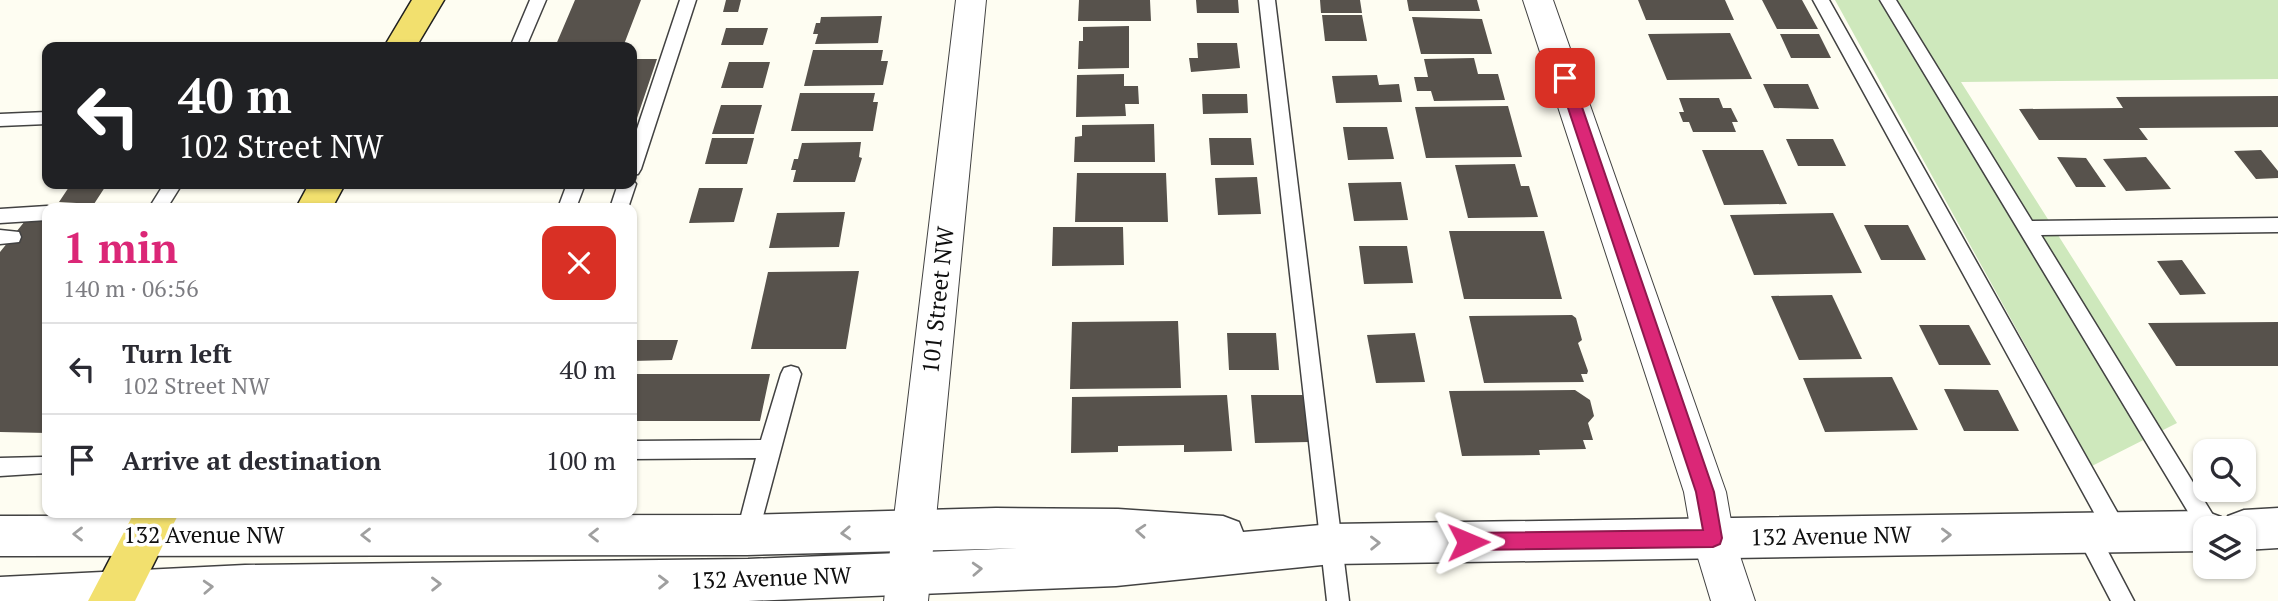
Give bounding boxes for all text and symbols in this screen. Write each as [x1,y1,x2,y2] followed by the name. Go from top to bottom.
[1535,48,1595,108] pin
[1546,59,1584,97] icon: arrive
[178,62,292,127] text: 40 m
[63,70,154,161] icon: left
[178,125,383,167] text: 102 Street NW
[63,219,178,275] text: 1 min
[914,224,961,375] street label: 101 Street NW
[542,226,616,300] button: close
[63,273,198,304] text: 140 m · 06:56
[122,336,232,370] text: Turn left
[63,350,101,388] icon: left
[560,352,616,386] text: 40 m
[122,370,270,401] text: 102 Street NW
[2193,439,2256,579] map controls
[2193,439,2256,502] button: search
[63,441,101,479] icon: arrive
[122,443,381,477] text: Arrive at destination
[546,443,616,477] text: 100 m
[1431,505,1505,579] position arrow
[2193,516,2256,579] button: layers
[123,519,285,550] street label: 132 Avenue NW
[1750,519,1912,552] street label: 132 Avenue NW
[1136,524,1147,539] one-way arrow
[840,525,851,540] one-way arrow
[72,526,82,542] one-way arrow
[360,527,371,543] one-way arrow
[588,527,598,543] one-way arrow
[1940,527,1951,542] one-way arrow
[1370,535,1381,551] one-way arrow
[690,559,853,596] street label: 132 Avenue NW
[972,562,983,577] one-way arrow
[658,574,669,589] one-way arrow
[431,576,442,592] one-way arrow
[203,580,214,595] one-way arrow

